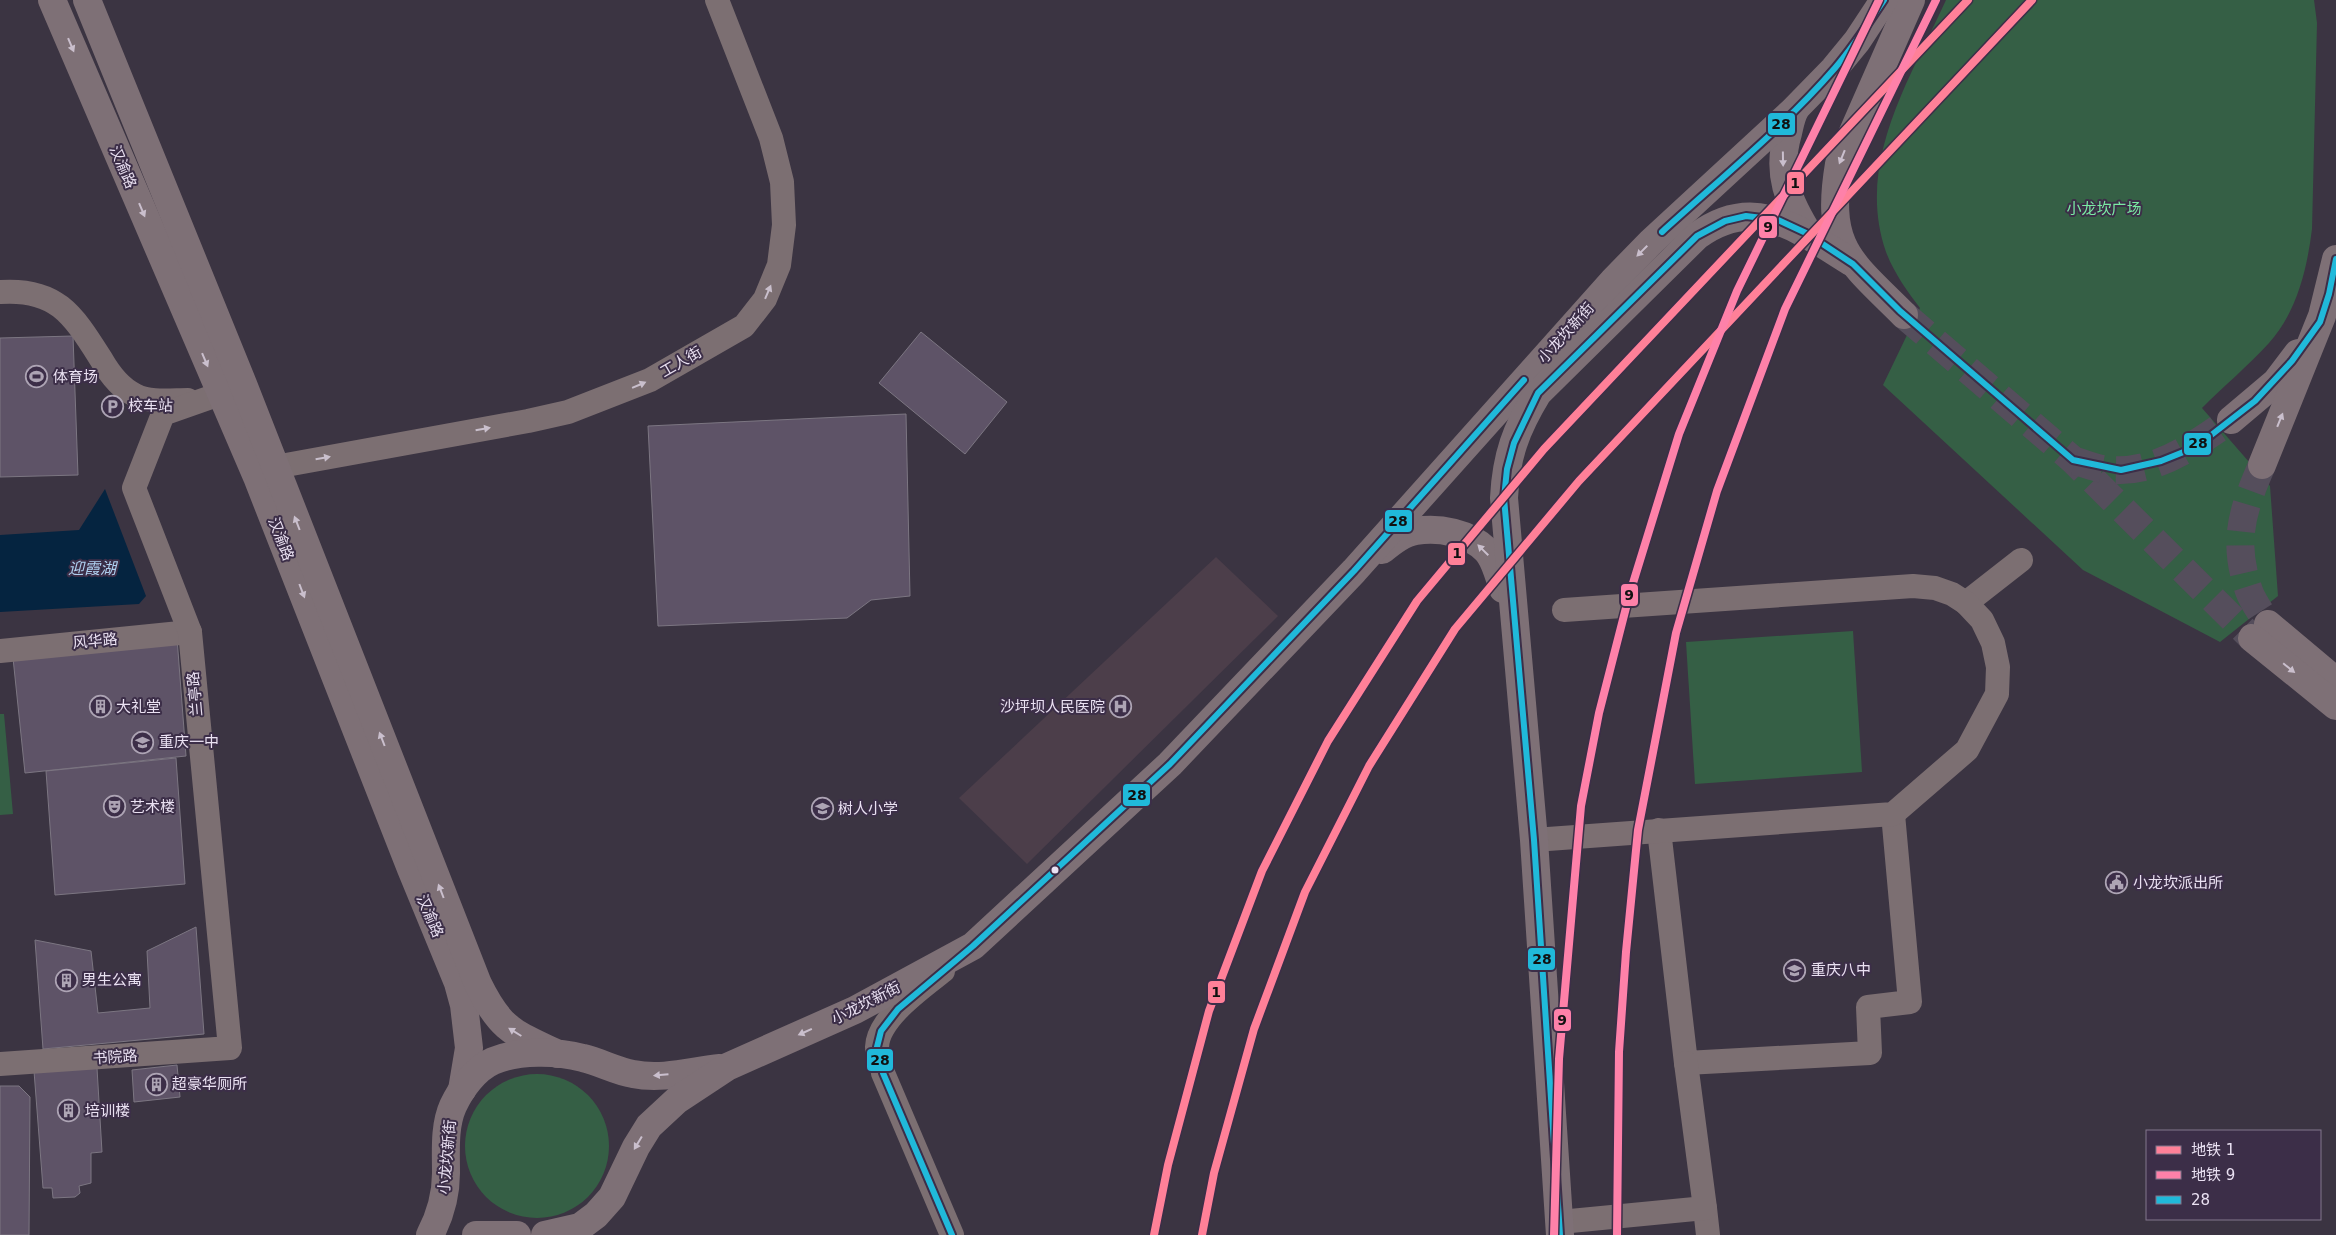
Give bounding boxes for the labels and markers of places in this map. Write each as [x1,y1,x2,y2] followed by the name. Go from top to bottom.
[25,365,49,389] sports icon: 体育场
[53,368,98,386] place label: 体育场
[100,394,124,418] parking icon: 校车站
[128,397,173,415] place label: 校车站
[88,695,112,719] building icon: 大礼堂
[1109,695,1133,719] hospital icon: 沙坪坝人民医院
[116,698,161,716] place label: 大礼堂
[1000,698,1105,716] place label: 沙坪坝人民医院
[131,730,155,754] school or university icon: 重庆一中
[159,733,219,751] place label: 重庆一中
[102,795,126,819] theatre icon: 艺术楼
[810,797,834,821] school or university icon: 树人小学
[130,798,175,816] place label: 艺术楼
[838,800,898,818] place label: 树人小学
[1050,865,1060,875] unlabelled marker
[2105,871,2129,895] public building icon: 小龙坎派出所
[2133,874,2223,892] place label: 小龙坎派出所
[1783,958,1807,982] school or university icon: 重庆八中
[1811,961,1871,979] place label: 重庆八中
[54,968,78,992] building icon: 男生公寓
[82,971,142,989] place label: 男生公寓
[144,1072,168,1096] building icon: 超豪华厕所
[172,1075,247,1093] place label: 超豪华厕所
[57,1099,81,1123] building icon: 培训楼
[85,1102,130,1120] place label: 培训楼

